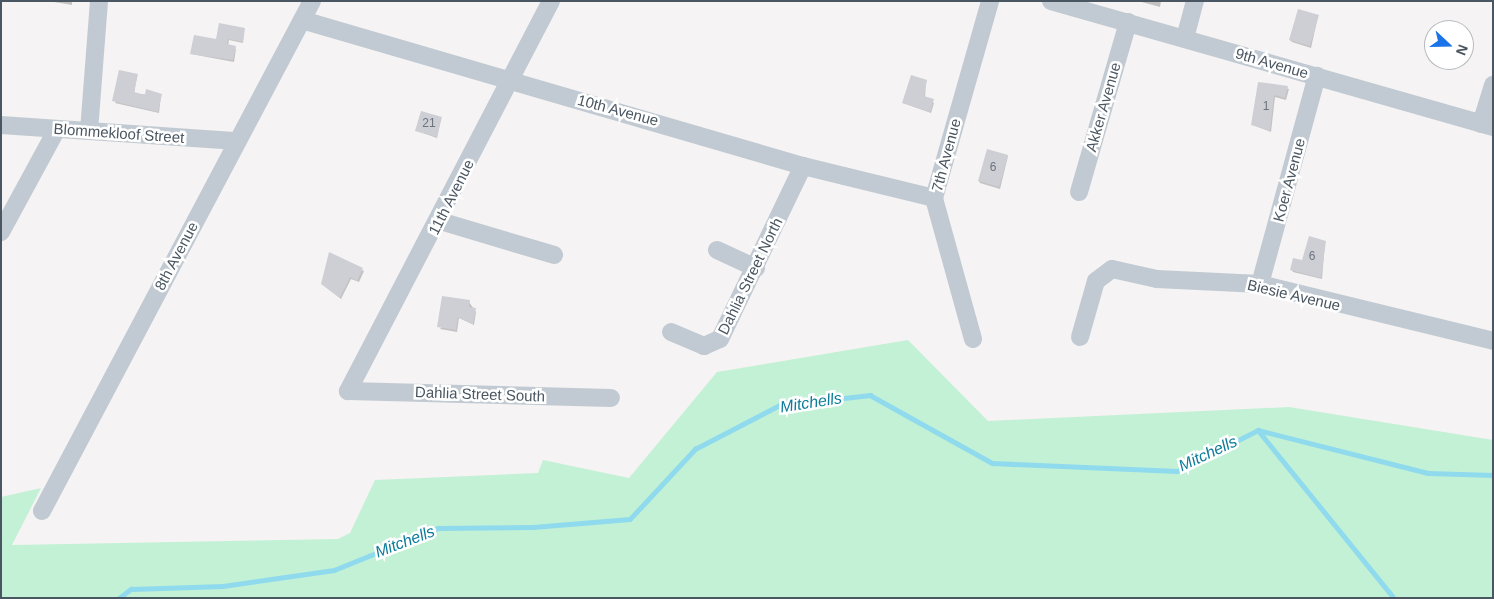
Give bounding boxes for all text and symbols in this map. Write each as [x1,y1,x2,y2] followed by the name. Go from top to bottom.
[1424,20,1474,70] north arrow
[1453,42,1471,58] text: N
[1233,44,1311,82] street label: 9th Avenue
[1082,60,1124,154] street label: Akker Avenue
[575,90,661,130] street label: 10th Avenue
[1263,100,1269,114] house number: 1
[928,116,964,194] street label: 7th Avenue
[422,117,436,131] house number: 21
[53,119,185,147] street label: Blommekloof Street
[1269,136,1309,224] street label: Koer Avenue
[424,156,478,238] street label: 11th Avenue
[990,161,996,175] house number: 6
[714,215,786,337] street label: Dahlia Street North
[150,218,202,294] street label: 8th Avenue
[1309,250,1315,264] house number: 6
[1245,275,1343,315] street label: Biesie Avenue
[415,383,545,405] street label: Dahlia Street South
[779,389,843,417] water label: Mitchells
[1176,432,1240,476] water label: Mitchells
[373,522,437,562] water label: Mitchells

